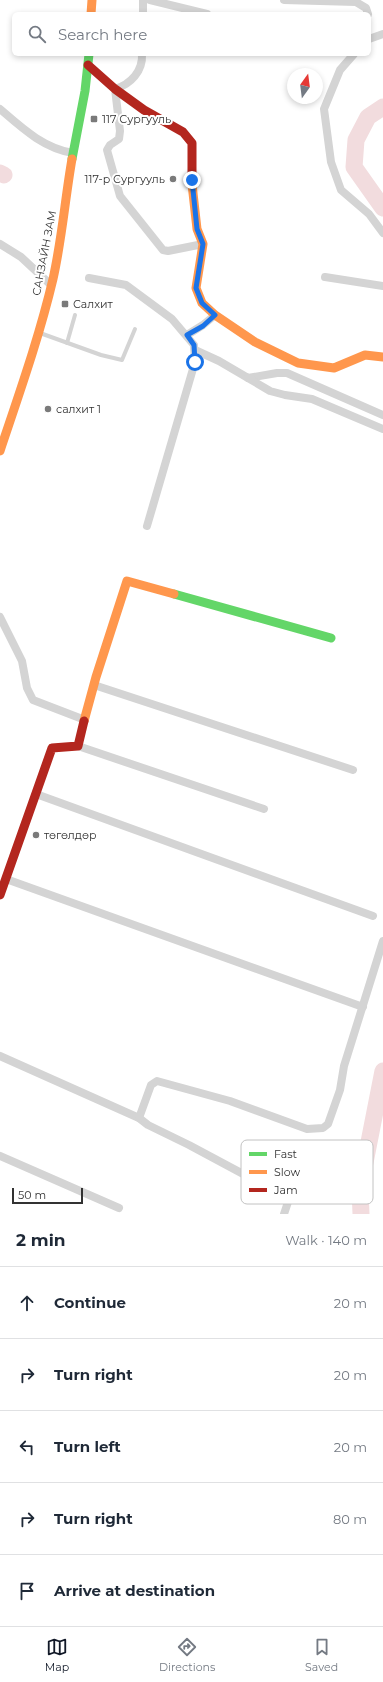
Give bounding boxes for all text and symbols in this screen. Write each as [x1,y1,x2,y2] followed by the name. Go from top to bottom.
[12,12,371,56] search box
[26,23,48,45] icon: search
[58,25,147,44] text: Search here
[287,68,323,104] north arrow
[102,112,171,126] place label: 117 Сургууль
[89,114,99,124] marker: 117 Сургууль
[183,171,201,189] route end
[85,172,165,186] place label: 117-р Сургууль
[168,174,178,184] marker: 117-р Сургууль
[29,209,59,297] street label: САНЗАЙН ЗАМ
[73,297,114,311] place label: Салхит
[60,299,70,309] marker: Салхит
[186,353,204,371] route start
[56,402,101,416] place label: салхит 1
[43,404,53,414] marker: салхит 1
[44,828,97,842] place label: төгөлдөр
[31,830,41,840] marker: төгөлдөр
[241,1140,373,1204] legend
[274,1147,298,1161] text: Fast
[274,1165,300,1179] text: Slow
[273,1183,298,1197] text: Jam
[12,1186,83,1205] scale bar
[18,1188,46,1202] text: 50 m
[16,1230,66,1250] text: 2 min
[285,1232,367,1248] text: Walk · 140 m
[16,1292,38,1314] icon: ahead
[54,1293,126,1312] text: Continue
[334,1295,367,1311] text: 20 m
[16,1364,38,1386] icon: right
[54,1365,133,1384] text: Turn right
[334,1367,367,1383] text: 20 m
[16,1436,38,1458] icon: left
[54,1437,121,1456] text: Turn left
[334,1439,367,1455] text: 20 m
[16,1508,38,1530] icon: right
[54,1509,133,1528] text: Turn right
[333,1511,367,1527] text: 80 m
[16,1580,38,1602] icon: arrive
[54,1581,215,1600] text: Arrive at destination
[45,1636,69,1674] tab: Map
[159,1636,215,1674] tab: Directions
[305,1636,338,1674] tab: Saved

